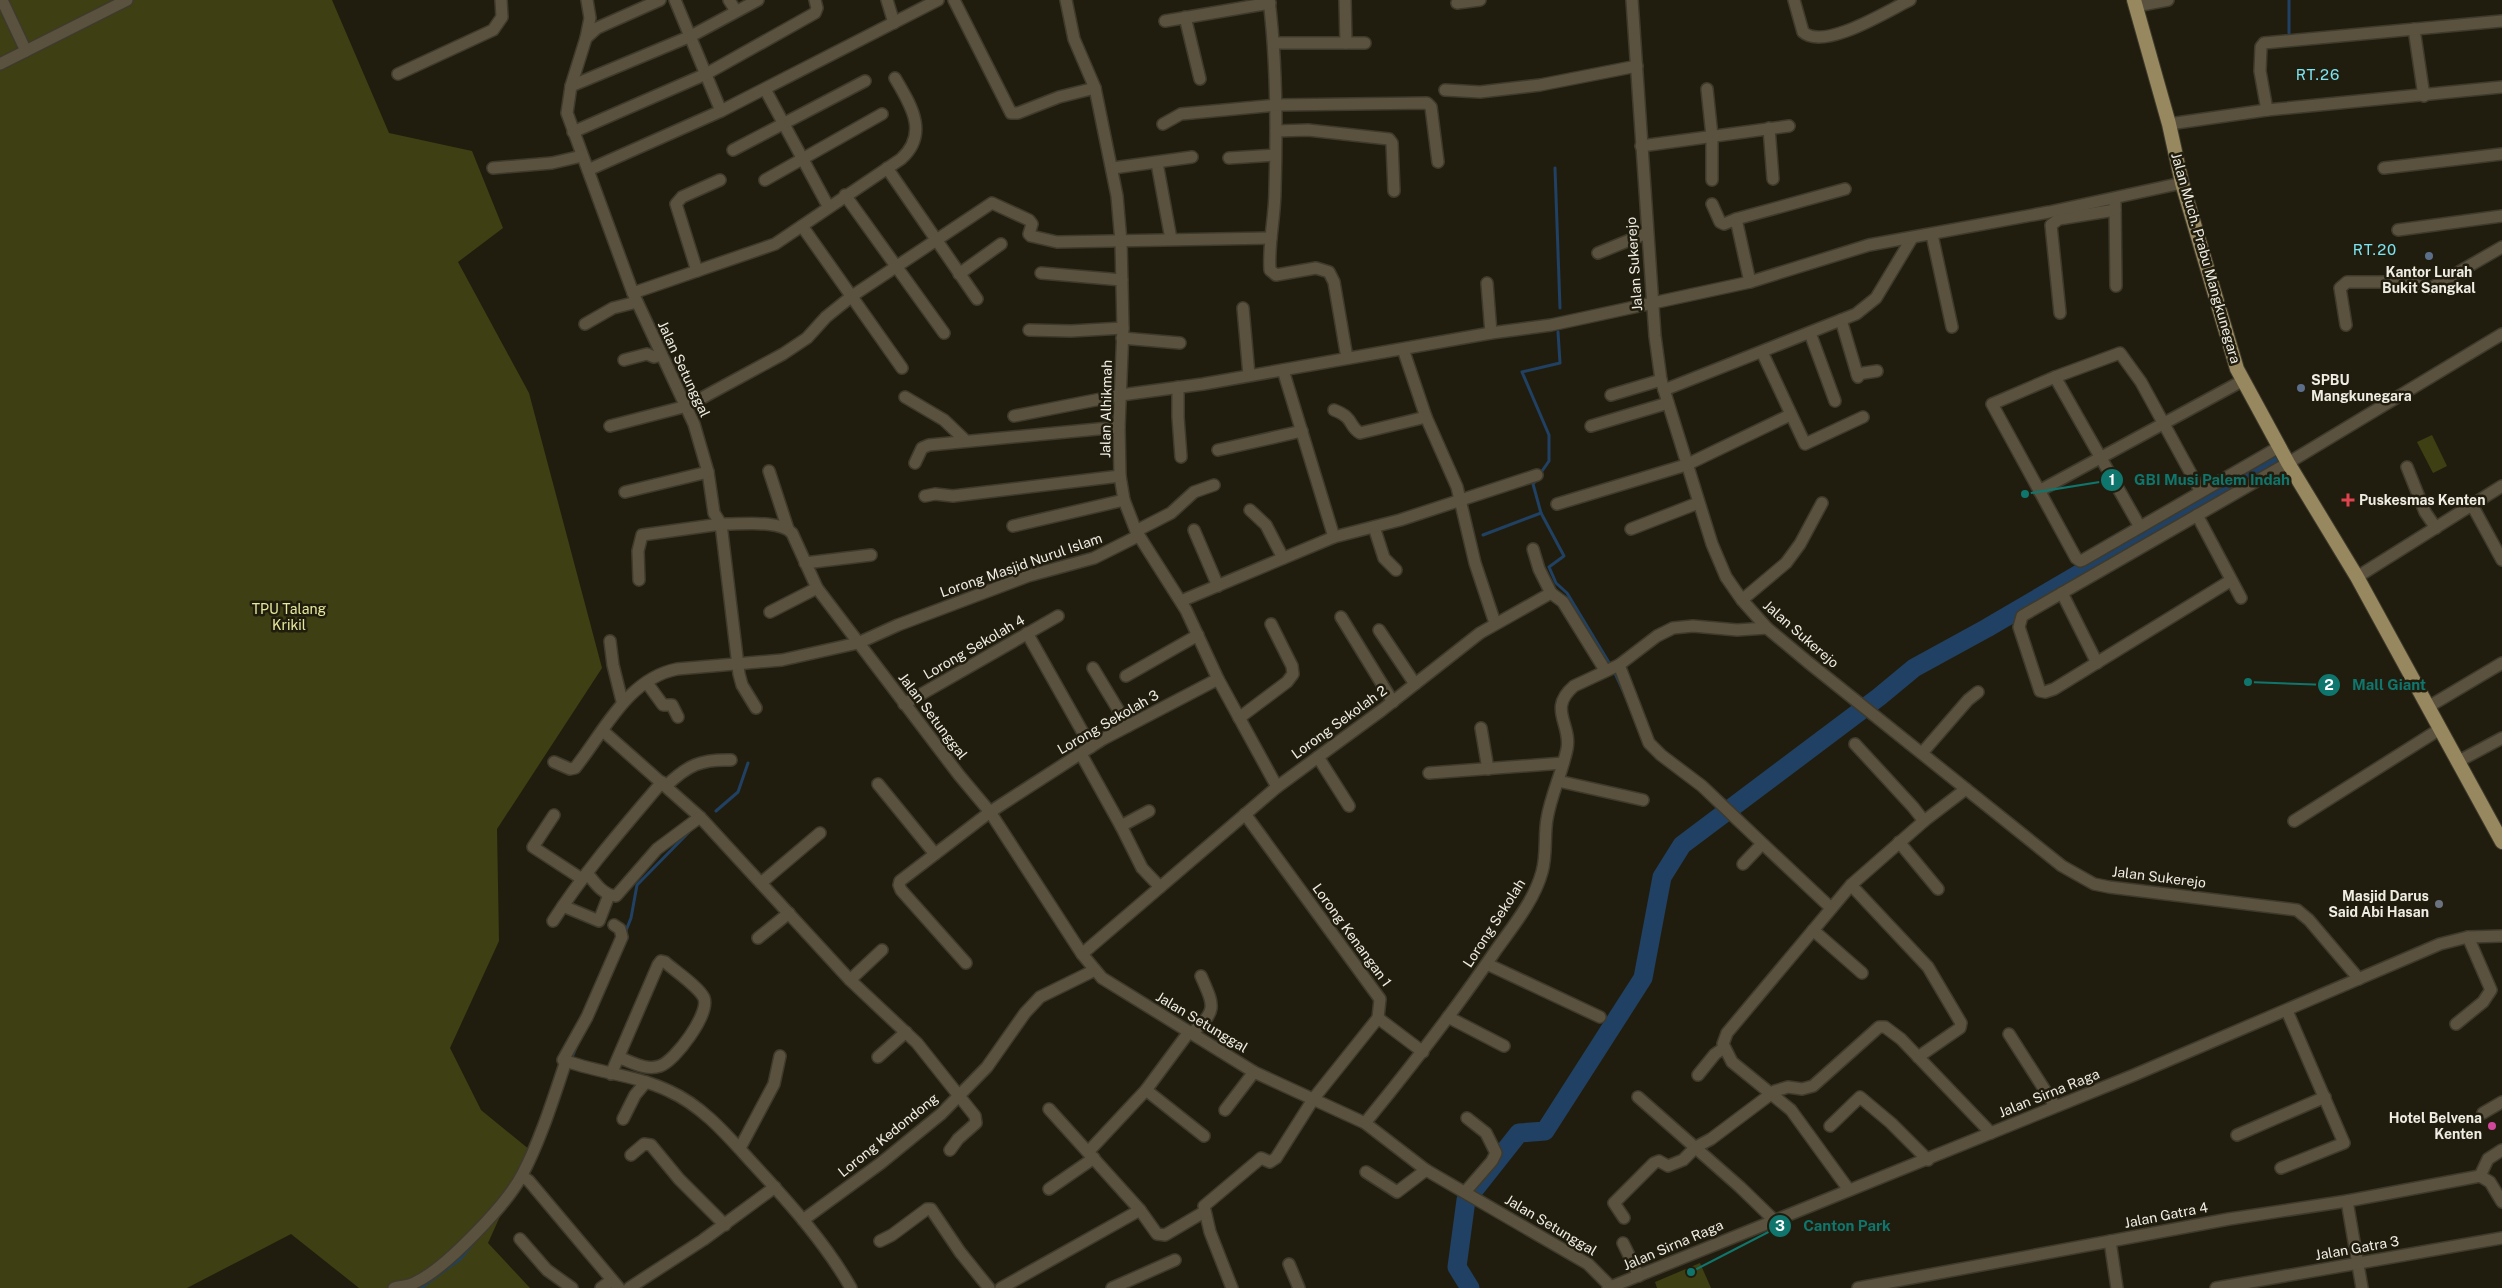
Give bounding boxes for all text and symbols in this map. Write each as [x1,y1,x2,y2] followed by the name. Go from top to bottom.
[2296,66,2340,83] district label: RT.26
[2168,151,2244,365] street label: Jalan Much. Prabu Mangkunegara
[1623,216,1645,312] street label: Jalan Sukerejo
[2353,241,2397,258] district label: RT.20
[2423,250,2435,262] marker: Kantor Lurah Bukit Sangkal
[2382,264,2476,296] place label: Kantor Lurah Bukit Sangkal
[655,318,713,420] street label: Jalan Setunggal
[1097,360,1115,458] street label: Jalan Alhikmah
[2311,372,2412,404] place label: SPBU Mangkunegara
[2295,382,2307,394] marker: SPBU Mangkunegara
[2099,465,2300,495] callout: GBI Musi Palem Indah
[2109,471,2115,488] text: 1
[2134,471,2290,488] text: GBI Musi Palem Indah
[2359,492,2485,508] place label: Puskesmas Kenten
[2341,493,2355,507] marker: Puskesmas Kenten
[938,530,1104,600] street label: Lorong Masjid Nurul Islam
[1760,597,1842,671] street label: Jalan Sukerejo
[252,601,326,633] park label: TPU Talang Krikil
[921,611,1028,682] street label: Lorong Sekolah 4
[895,670,971,762] street label: Jalan Setunggal
[2317,670,2436,700] callout: Mall Giant
[2324,676,2334,693] text: 2
[2352,676,2426,693] text: Mall Giant
[1288,682,1390,762] street label: Lorong Sekolah 2
[1055,686,1162,757] street label: Lorong Sekolah 3
[2111,863,2207,891] street label: Jalan Sukerejo
[1460,876,1528,970] street label: Lorong Sekolah
[1309,880,1395,990] street label: Lorong Kenangan 1
[2328,888,2429,920] place label: Masjid Darus Said Abi Hasan
[2433,898,2445,910] marker: Masjid Darus Said Abi Hasan
[1153,988,1251,1056] street label: Jalan Setunggal
[1996,1065,2102,1121] street label: Jalan Sirna Raga
[835,1090,941,1180] street label: Lorong Kedondong
[2389,1110,2482,1142] place label: Hotel Belvena Kenten
[2486,1120,2498,1132] marker: Hotel Belvena Kenten
[1502,1191,1600,1259] street label: Jalan Setunggal
[2123,1199,2209,1231] street label: Jalan Gatra 4
[1768,1211,1900,1241] callout: Canton Park
[1620,1217,1726,1273] street label: Jalan Sirna Raga
[1775,1217,1785,1234] text: 3
[1803,1217,1891,1234] text: Canton Park
[2314,1233,2400,1263] street label: Jalan Gatra 3

